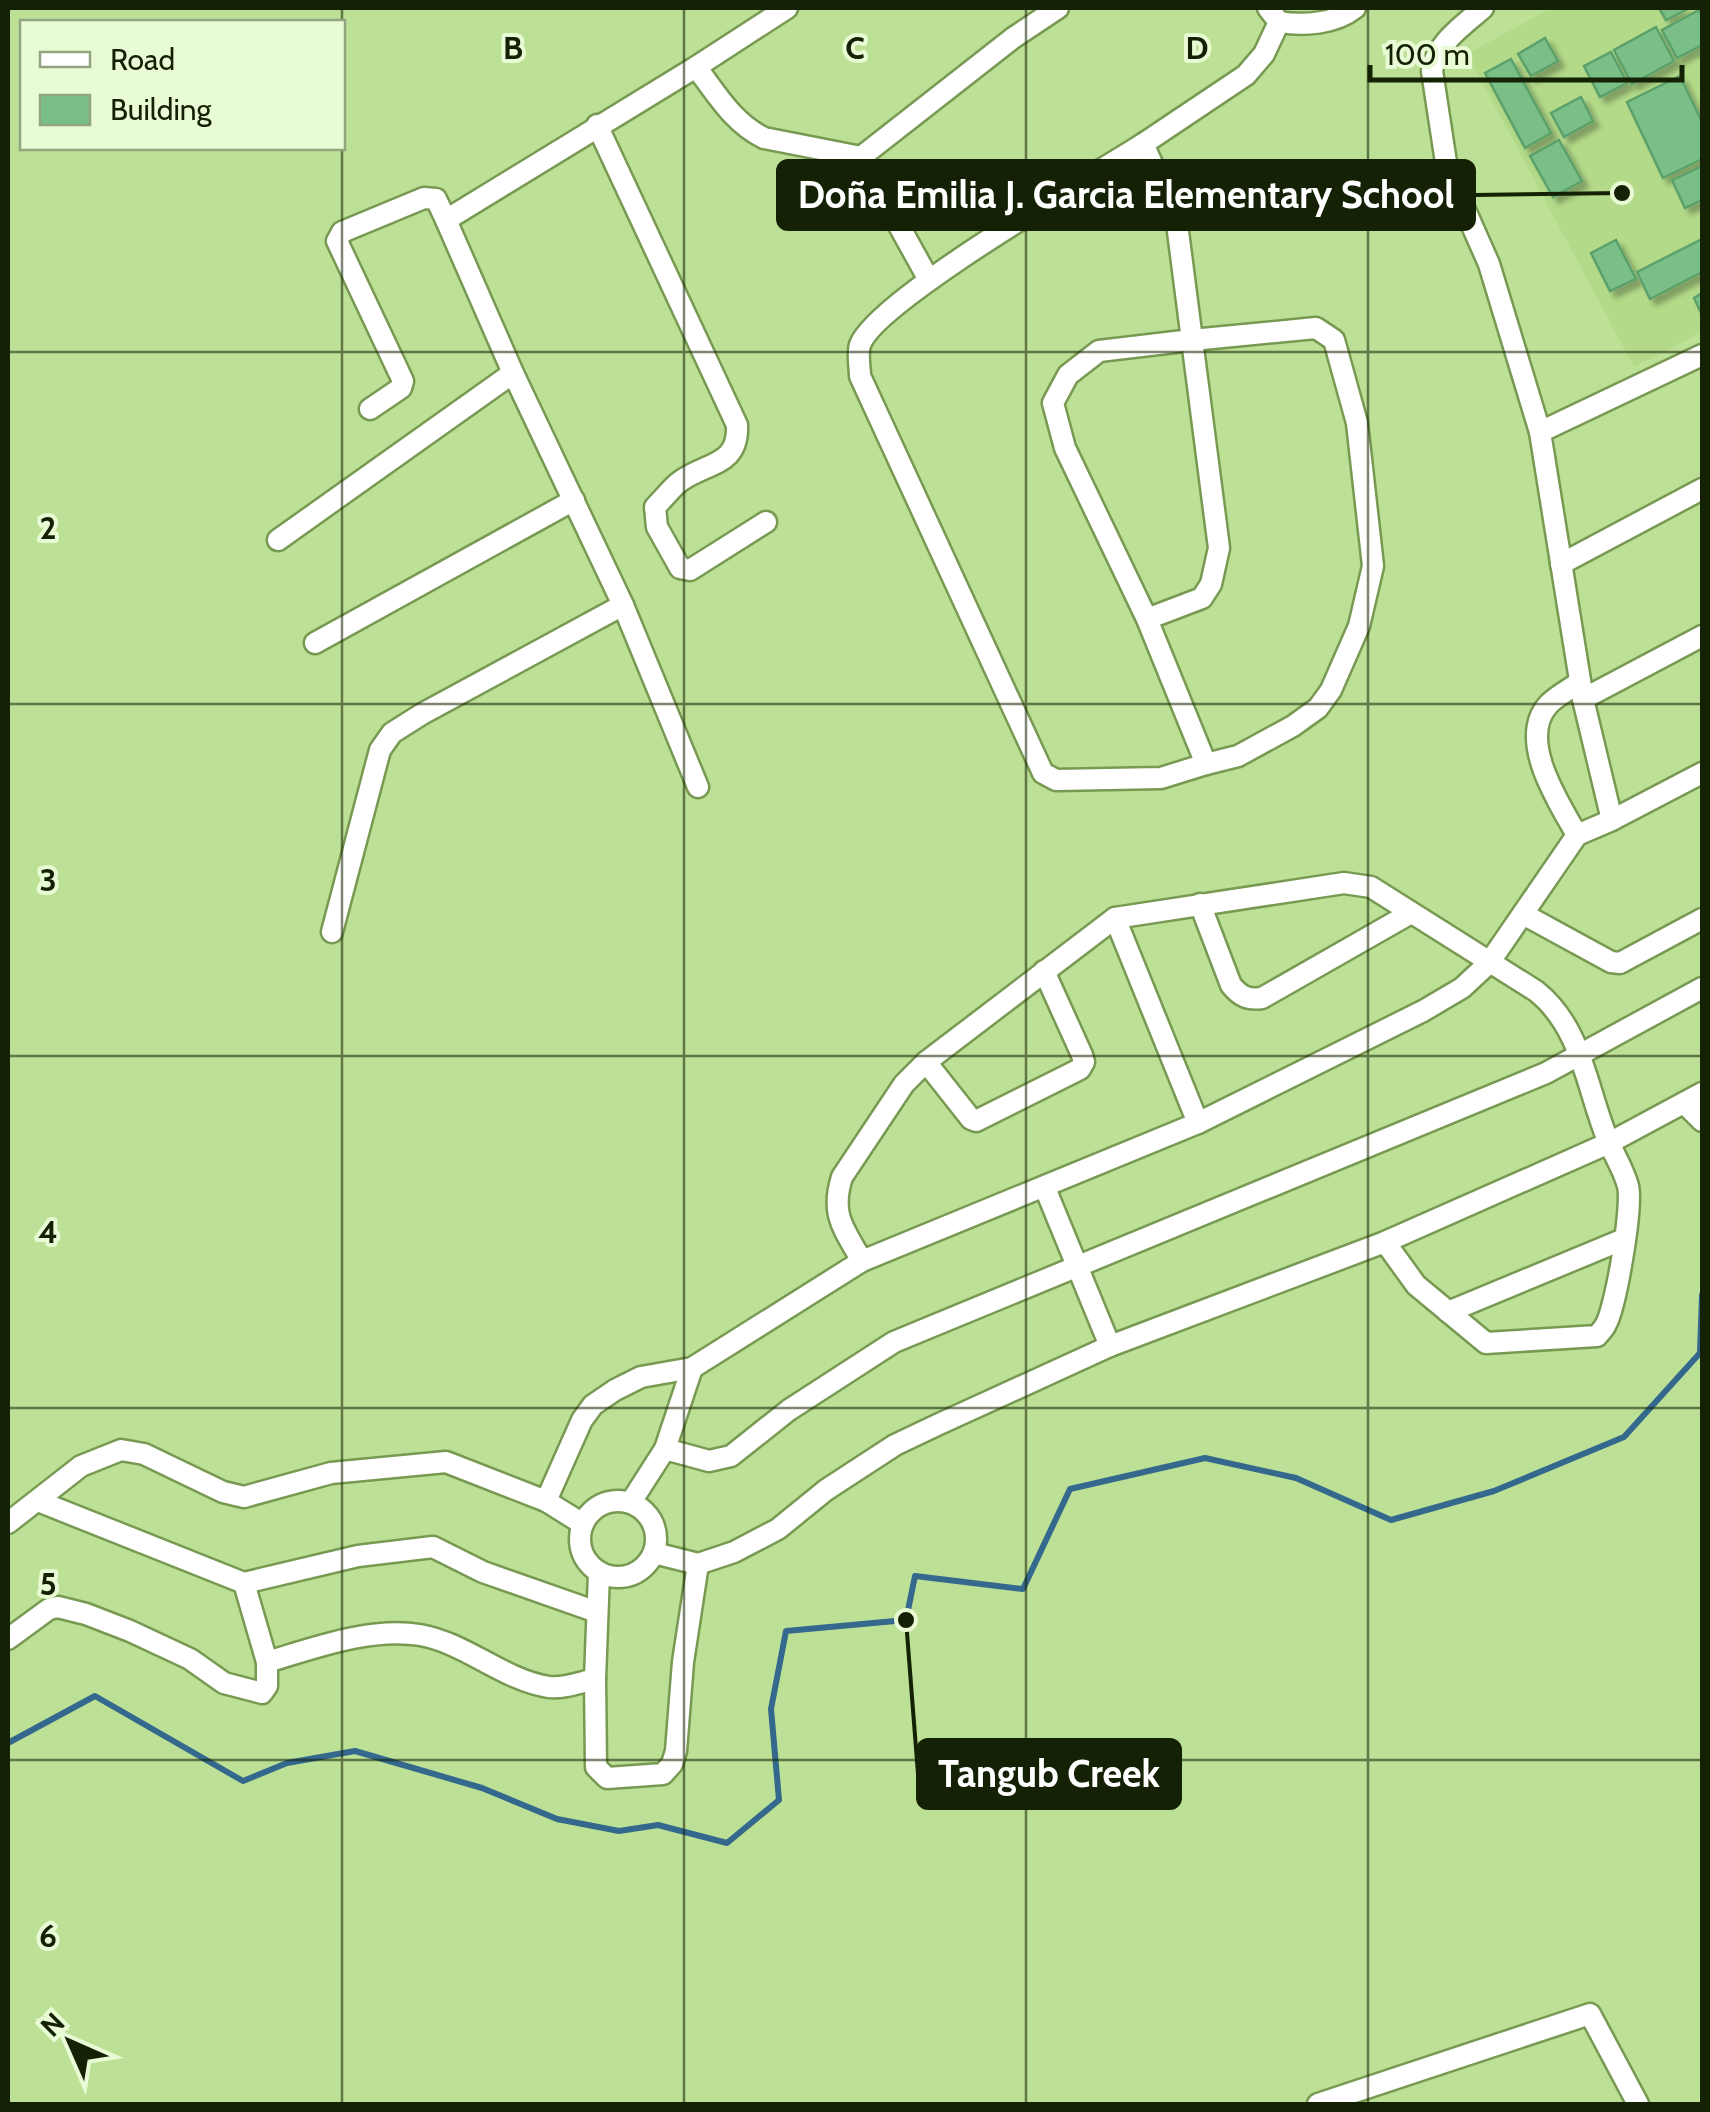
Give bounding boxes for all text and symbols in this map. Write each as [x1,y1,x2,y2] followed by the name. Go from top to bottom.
[20,20,345,150] legend
[1370,20,1682,82] scale bar
[503,28,523,67] text: B
[845,28,865,67] text: C
[1185,28,1209,67] text: D
[1385,36,1470,73] text: 100 m
[110,41,175,78] text: Road
[110,91,213,128] text: Building
[778,161,1474,229] callout: Doña Emilia J. Garcia Elementary School
[798,171,1454,218] text: Doña Emilia J. Garcia Elementary School
[40,508,56,547] text: 2
[39,860,57,899] text: 3
[38,1212,58,1251] text: 4
[39,1564,57,1603] text: 5
[918,1740,1180,1808] callout: Tangub Creek
[938,1750,1161,1797] text: Tangub Creek
[39,1916,57,1955] text: 6
[20,1992,120,2092] north arrow
[33,2005,71,2043] text: N

